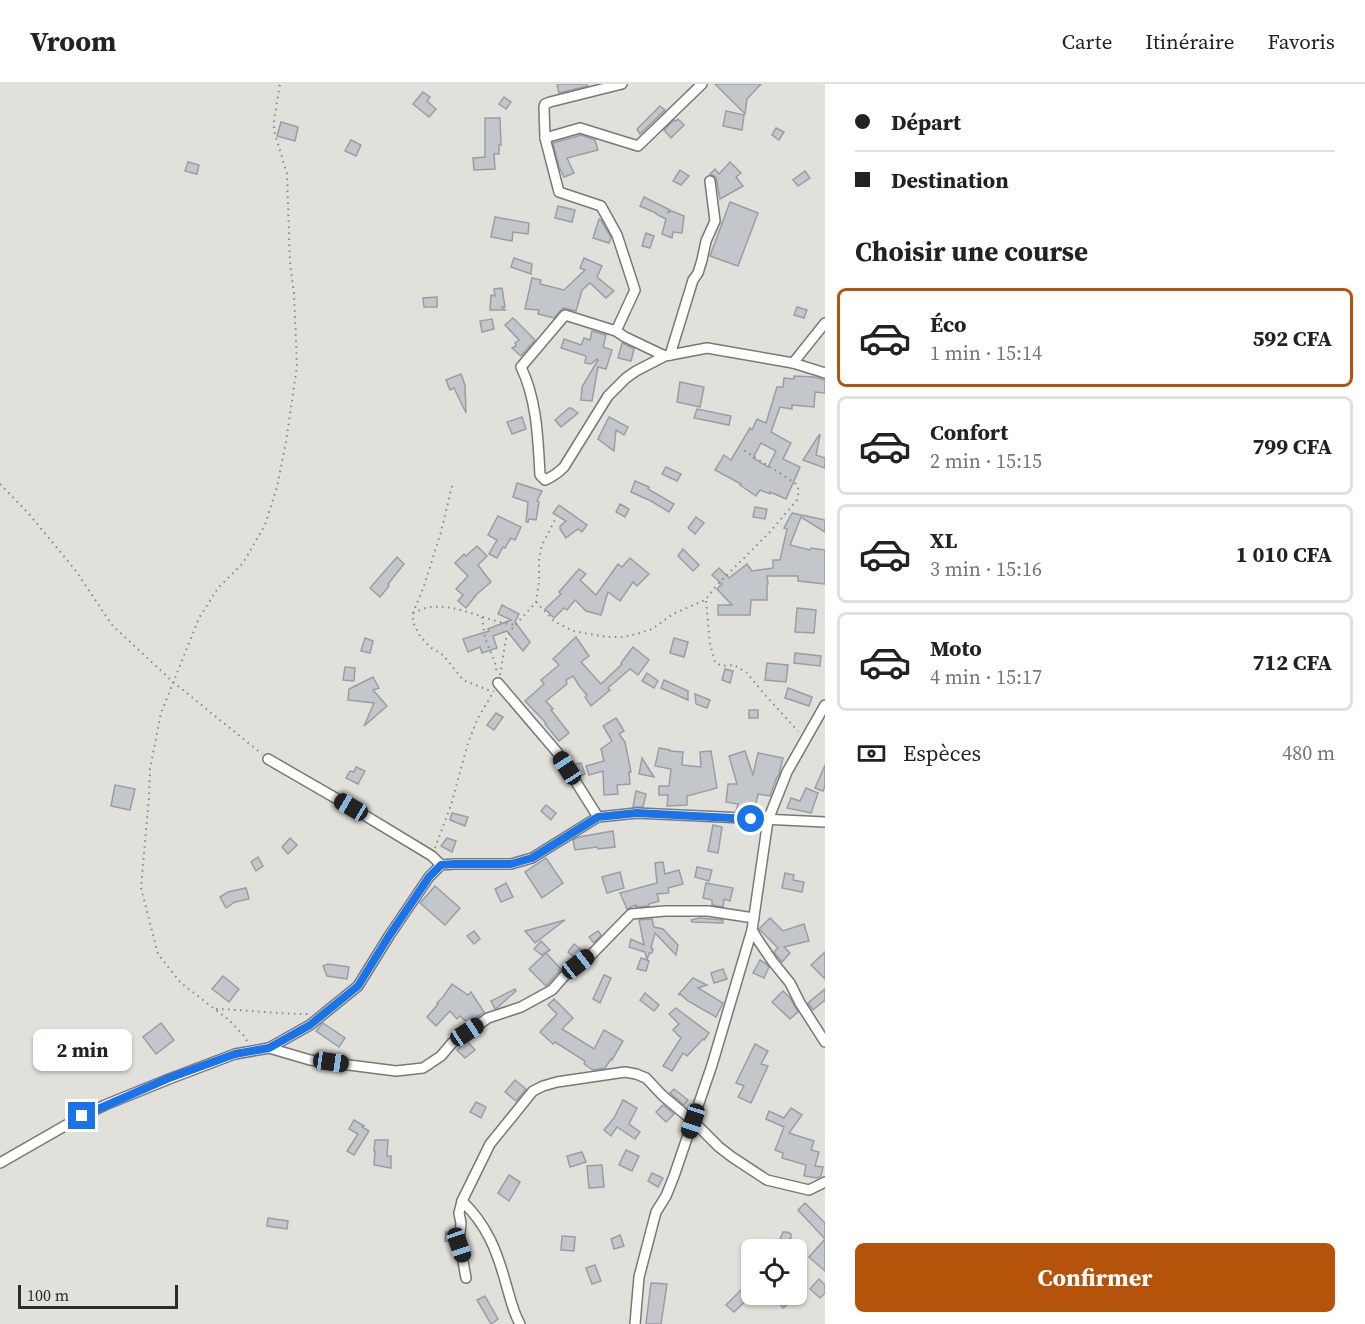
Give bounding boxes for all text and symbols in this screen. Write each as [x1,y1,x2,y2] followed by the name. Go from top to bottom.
[30,22,116,60] text: Vroom
[1062,27,1112,56] text: Carte
[1145,27,1234,56] text: Itinéraire
[1267,27,1335,56] text: Favoris
[891,107,961,137] text: Départ
[891,165,1009,195] text: Destination
[855,233,1088,270] text: Choisir une course
[930,309,967,339] text: Éco
[858,311,912,365] icon: car
[1252,323,1332,353] text: 592 CFA
[930,339,1042,367] text: 1 min · 15:14
[930,417,1008,447] text: Confort
[858,419,912,473] icon: car
[1252,431,1332,461] text: 799 CFA
[930,447,1042,475] text: 2 min · 15:15
[930,525,957,555] text: XL
[858,527,912,581] icon: car
[1236,539,1332,569] text: 1 010 CFA
[930,555,1042,583] text: 3 min · 15:16
[930,633,982,663] text: Moto
[858,635,912,689] icon: car
[1252,647,1332,677] text: 712 CFA
[930,663,1042,691] text: 4 min · 15:17
[855,737,888,770] icon: cash
[903,738,981,768] text: Espèces
[1282,739,1335,767] text: 480 m
[550,748,584,788] car
[331,790,371,824] car
[737,805,764,832] route start
[558,946,598,982] car
[447,1015,487,1049] car
[32,1029,132,1071] callout: 2 min
[57,1036,108,1064] text: 2 min
[312,1051,350,1073] car
[679,1101,707,1141] car
[68,1102,95,1129] route end
[445,1225,473,1265] car
[741,1239,807,1305] map controls
[741,1239,807,1305] button: locate
[855,1243,1335,1312] button: Confirmer
[18,1282,178,1310] scale bar
[27,1284,69,1306] text: 100 m

